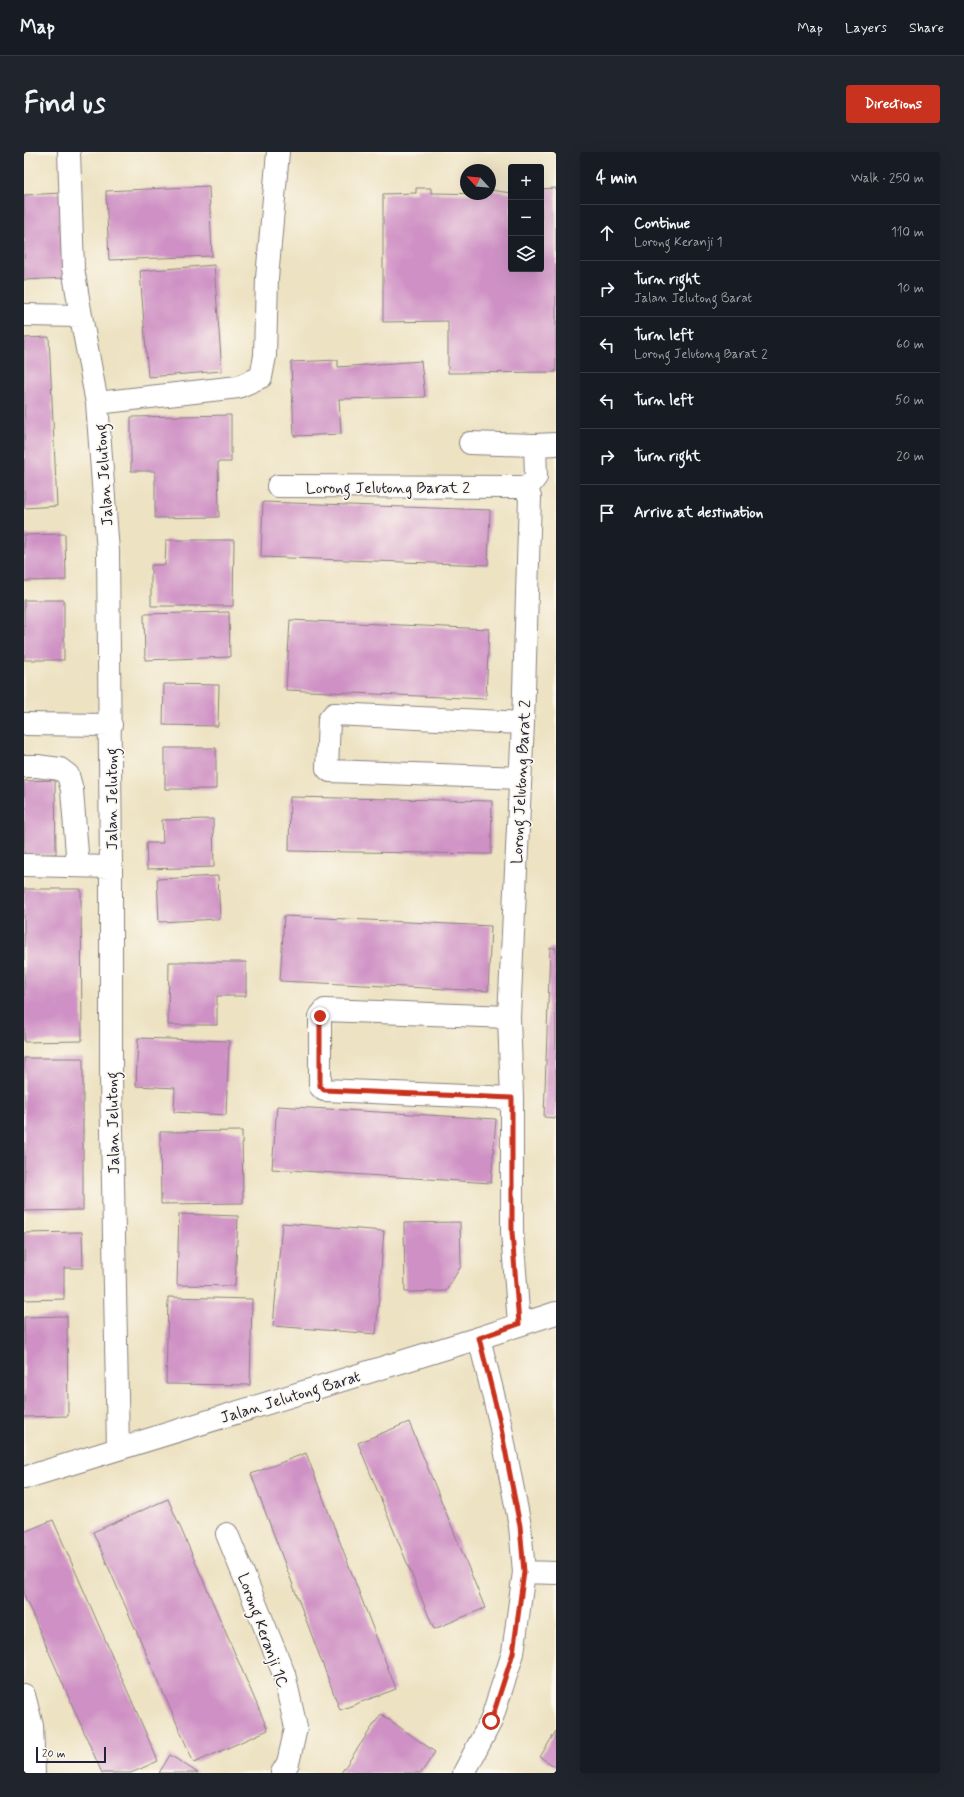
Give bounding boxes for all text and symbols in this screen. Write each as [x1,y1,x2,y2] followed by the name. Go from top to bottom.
[20,15,55,40] text: Map
[797,19,823,37] text: Map
[845,19,887,37] text: Layers
[909,19,944,37] text: Share
[846,85,940,123] button: Directions
[24,86,105,123] text: Find us
[460,164,496,200] north arrow
[508,164,544,272] map controls
[508,164,544,200] button: +
[596,167,637,189] text: 4 min
[851,170,924,187] text: Walk · 250 m
[508,200,544,236] button: −
[634,214,690,234] text: Continue
[596,222,618,244] icon: ahead
[891,224,924,241] text: 110 m
[634,234,723,251] text: Lorong Keranji 1
[508,236,544,272] button: layers
[634,270,701,290] text: Turn right
[596,278,618,300] icon: right
[897,280,924,297] text: 10 m
[634,290,752,307] text: Jalan Jelutong Barat
[634,326,694,346] text: Turn left
[596,334,618,356] icon: left
[896,336,924,353] text: 60 m
[634,346,768,363] text: Lorong Jelutong Barat 2
[596,390,618,412] icon: left
[634,391,694,411] text: Turn left
[895,392,924,409] text: 50 m
[90,423,120,527] street label: Jalan Jelutong
[596,446,618,468] icon: right
[634,447,701,467] text: Turn right
[896,448,924,465] text: 20 m
[306,478,470,500] street label: Lorong Jelutong Barat 2
[596,502,618,524] icon: arrive
[634,503,763,523] text: Arrive at destination
[507,699,537,865] street label: Lorong Jelutong Barat 2
[102,748,124,850] street label: Jalan Jelutong
[311,1007,329,1025] route end
[102,1071,126,1175] street label: Jalan Jelutong
[218,1366,363,1430] street label: Jalan Jelutong Barat
[231,1570,293,1691] street label: Lorong Keranji 1C
[482,1712,500,1730] route start
[36,1745,106,1764] scale bar
[42,1747,65,1761] text: 20 m

